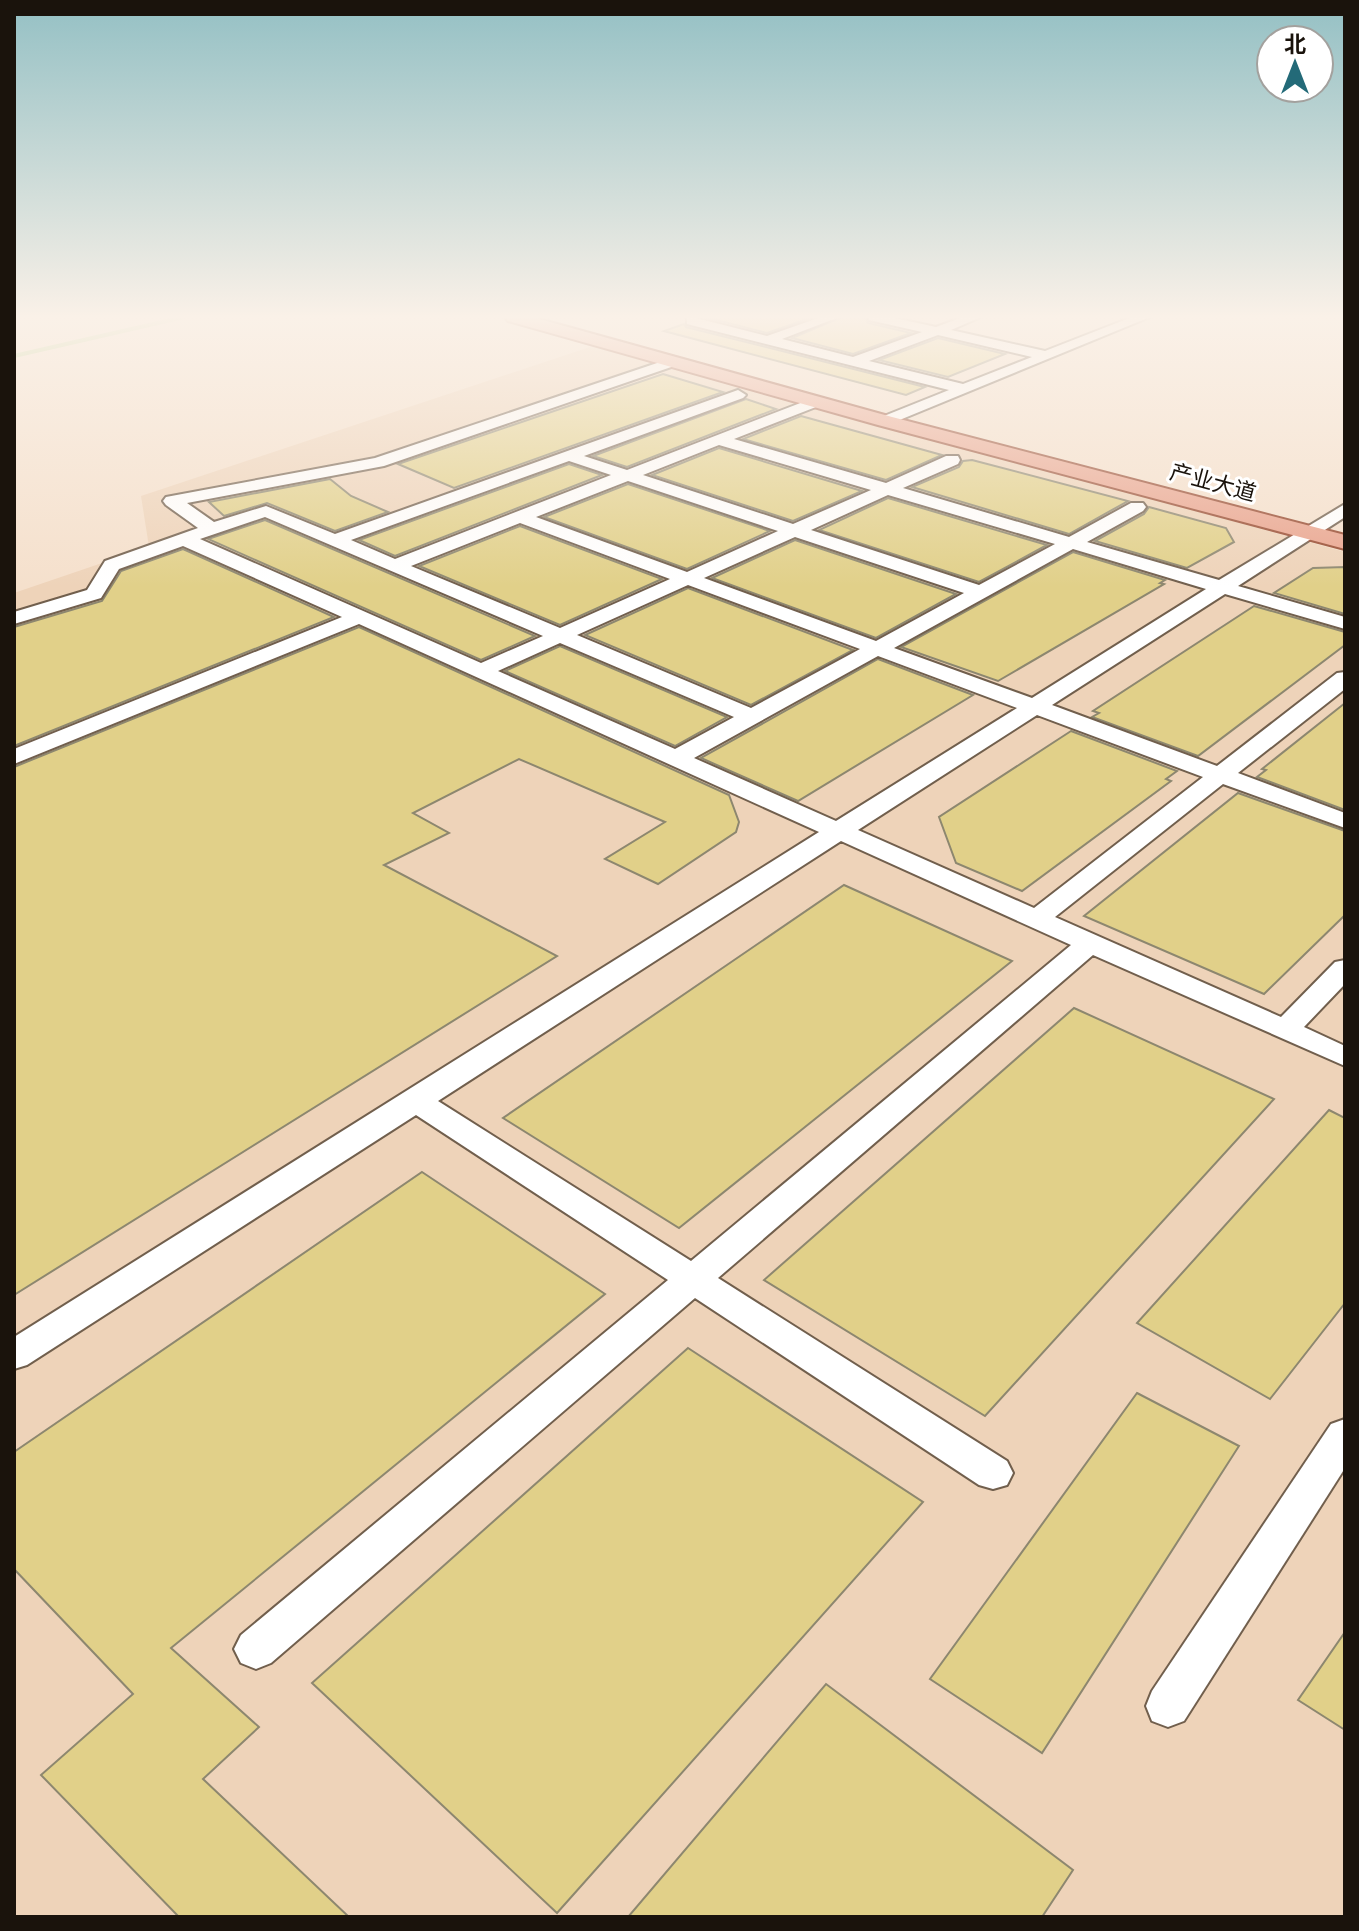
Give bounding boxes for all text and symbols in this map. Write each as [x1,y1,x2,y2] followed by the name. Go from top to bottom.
[1255,24,1335,104] north arrow
[1284,31,1306,58] text: 北
[1167,458,1259,507] street label: 产业大道

